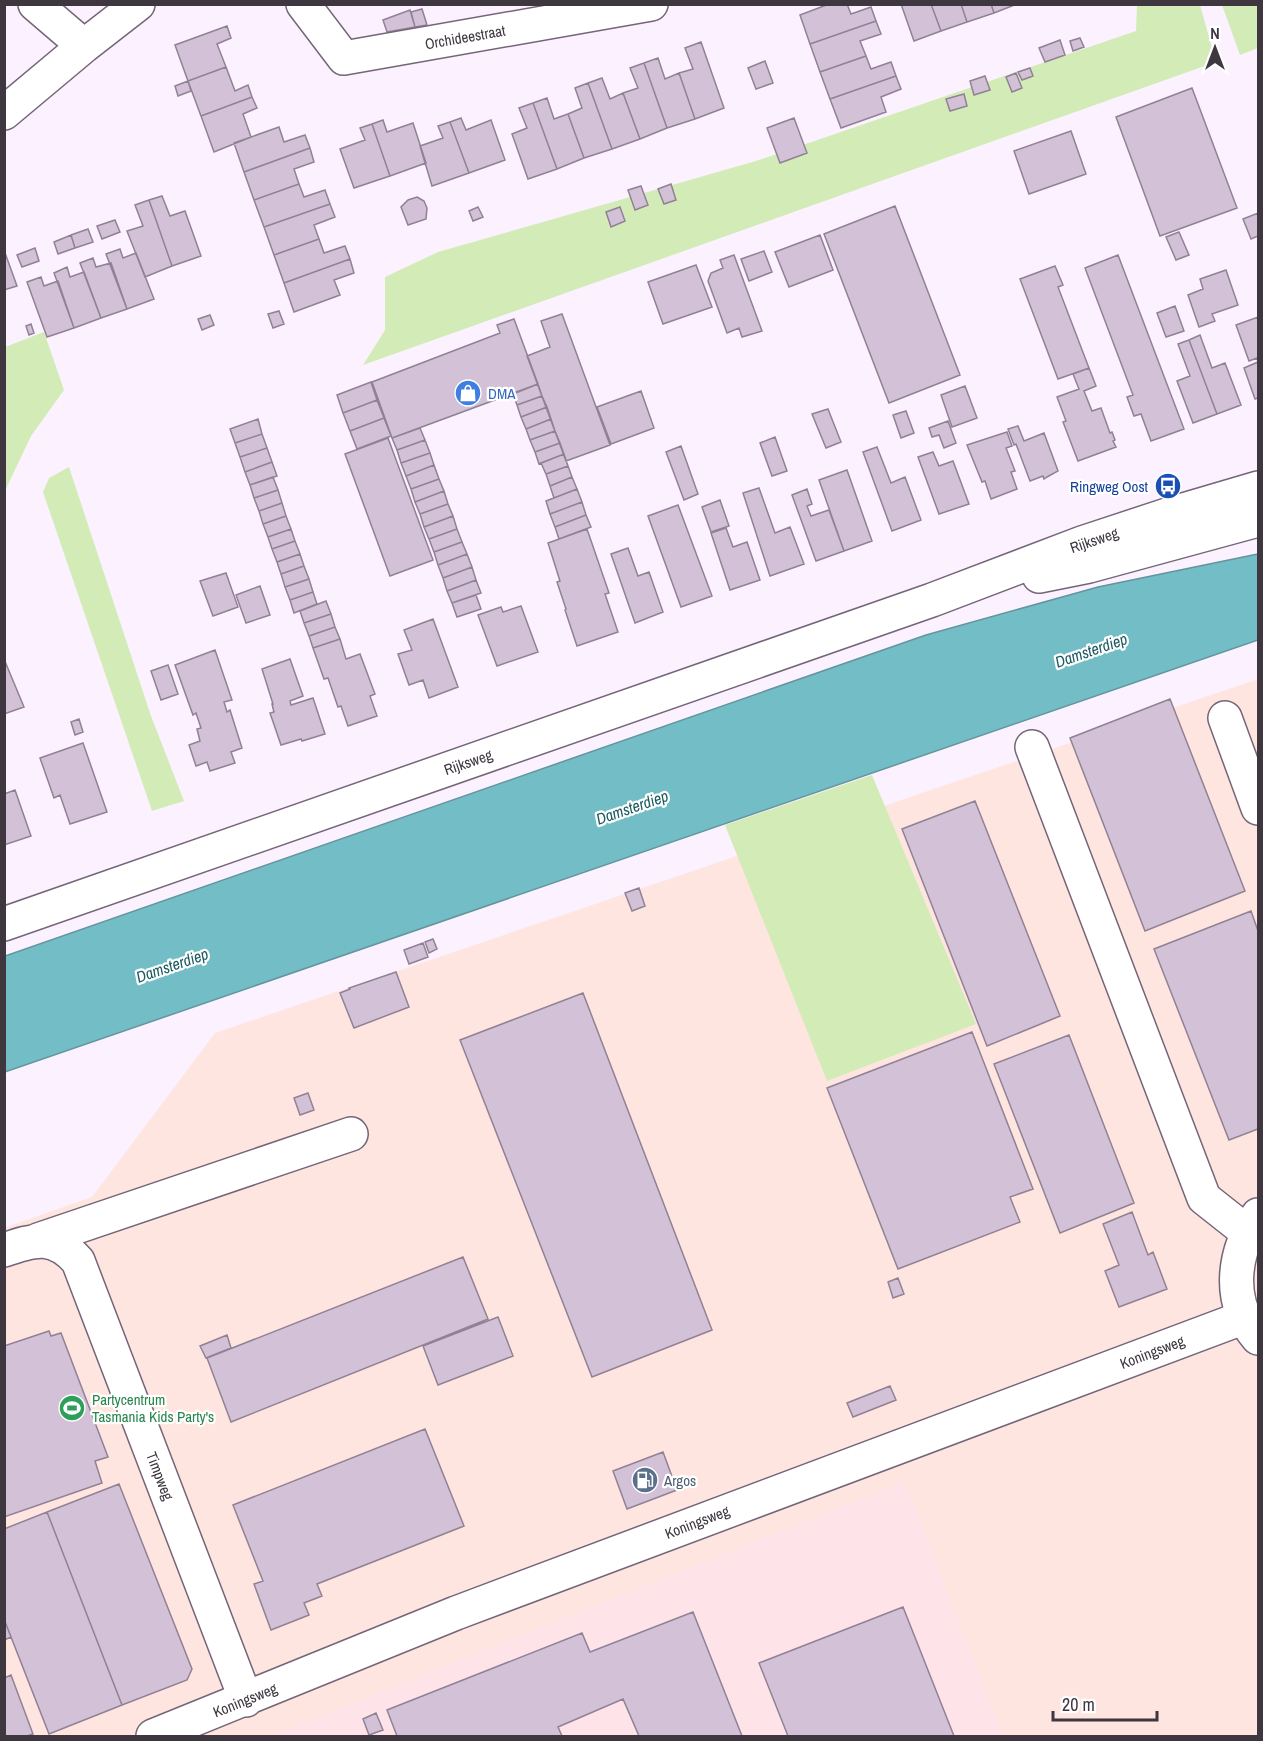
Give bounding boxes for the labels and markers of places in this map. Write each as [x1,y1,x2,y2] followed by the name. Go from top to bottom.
[453,378,483,408] shop icon: DMA
[488,383,516,404] place label: DMA
[1153,471,1183,501] bus stop icon: Ringweg Oost
[1070,476,1149,497] place label: Ringweg Oost
[92,1389,214,1427] place label: Partycentrum Tasmania Kids Party's
[57,1393,87,1423] sports icon: Partycentrum Tasmania Kids Party's
[630,1465,660,1495] fuel station icon: Argos
[663,1470,696,1491] place label: Argos

